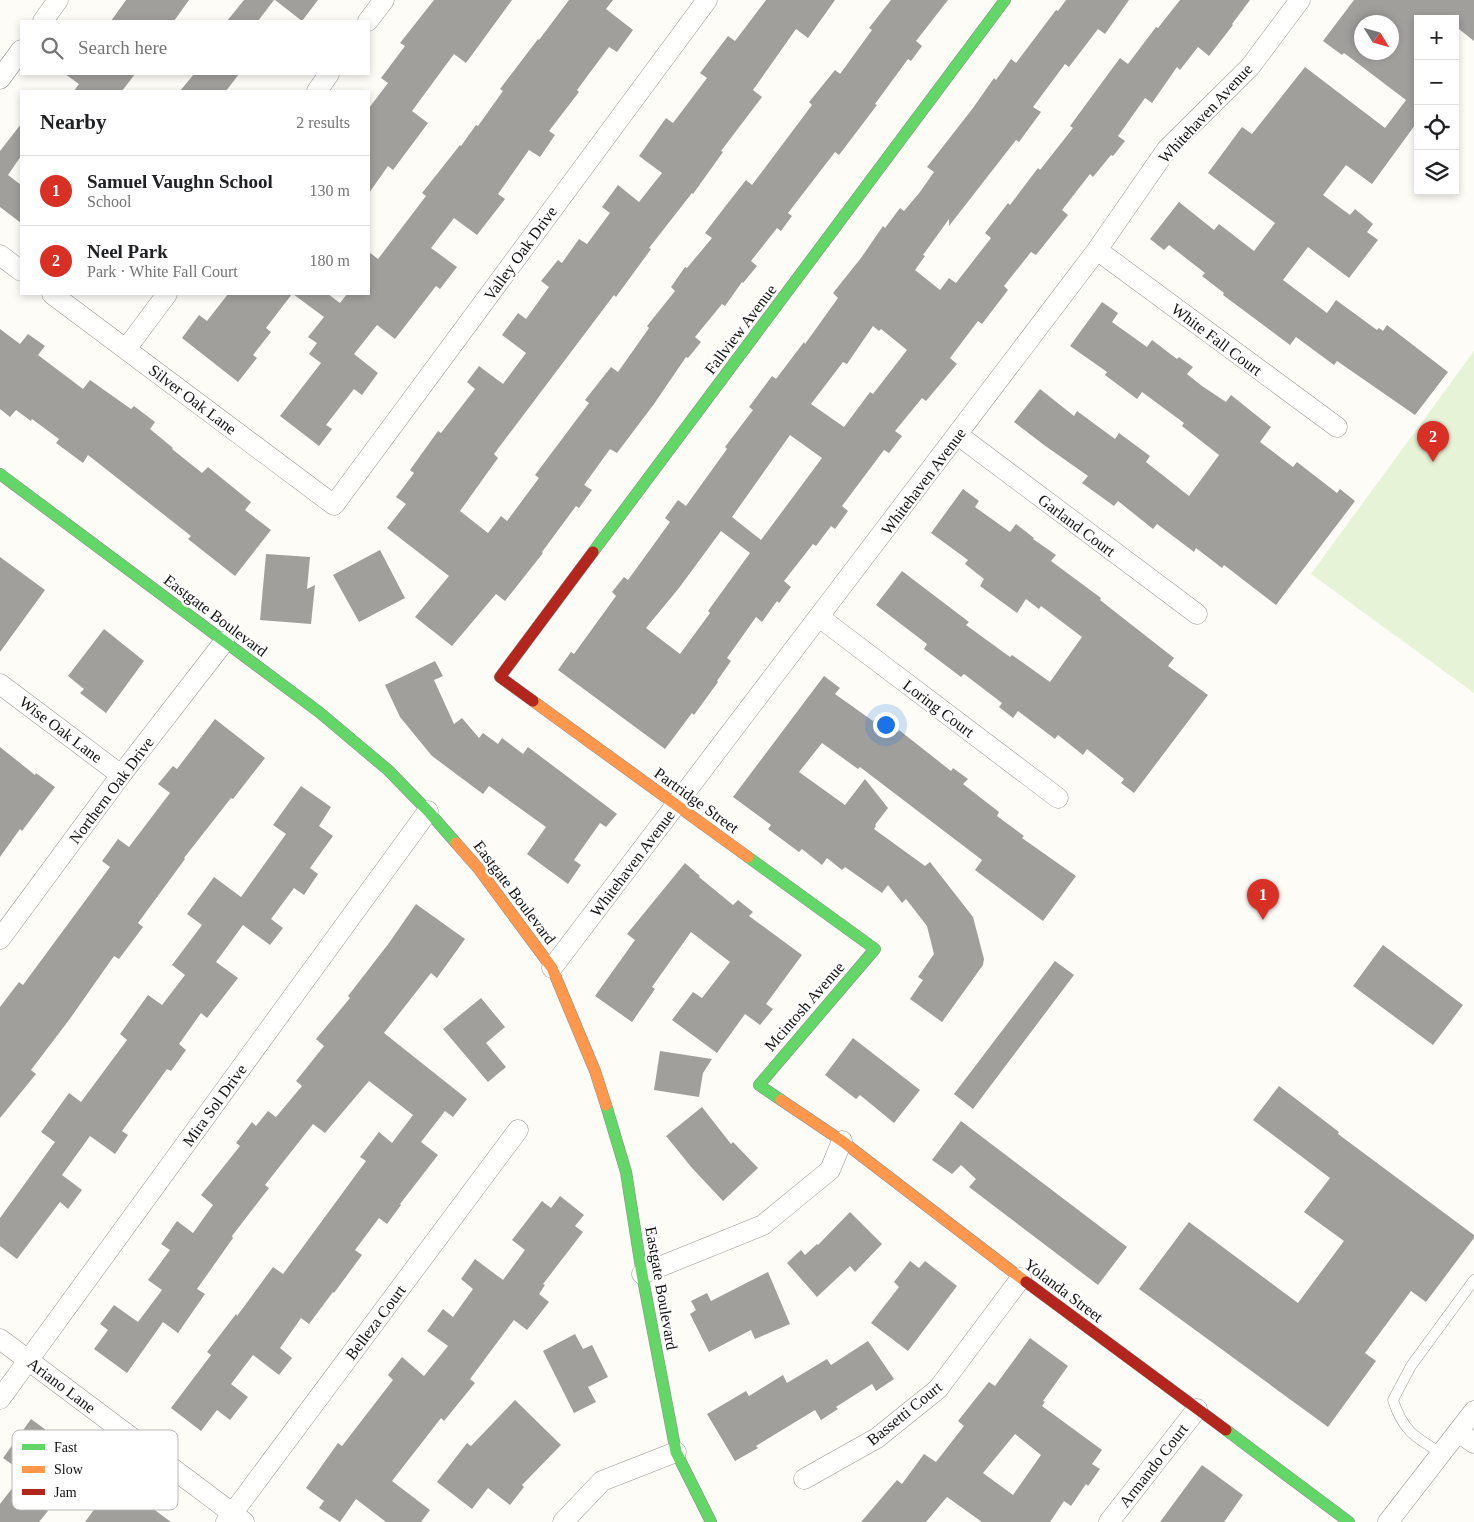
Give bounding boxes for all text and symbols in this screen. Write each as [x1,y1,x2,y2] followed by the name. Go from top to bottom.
[1354,15,1399,60] north arrow
[1414,15,1459,195] map controls
[1414,15,1459,60] button: +
[20,20,370,75] search box
[38,34,66,62] icon: search
[78,37,167,58] text: Search here
[1155,60,1256,166] street label: Whitehaven Avenue
[1414,60,1459,105] button: −
[1414,105,1459,150] button: locate
[40,110,107,134] text: Nearby
[296,114,350,131] text: 2 results
[1414,150,1459,195] button: layers
[87,171,273,192] text: Samuel Vaughn School
[52,182,60,199] text: 1
[310,182,350,199] text: 130 m
[87,193,131,210] text: School
[481,203,561,304] street label: Valley Oak Drive
[87,241,168,262] text: Neel Park
[52,252,60,269] text: 2
[310,252,350,269] text: 180 m
[87,263,238,280] text: Park · White Fall Court
[701,281,780,377] street label: Fallview Avenue
[1168,300,1266,379] street label: White Fall Court
[146,361,240,438] street label: Silver Oak Lane
[1417,421,1449,462] pin: 2
[878,425,969,538] street label: Whitehaven Avenue
[1035,491,1119,560] street label: Garland Court
[160,571,271,661] street label: Eastgate Boulevard
[899,676,978,742] street label: Loring Court
[16,693,105,766] street label: Wise Oak Lane
[873,712,899,738] your location
[66,734,157,847] street label: Northern Oak Drive
[651,764,743,838] street label: Partridge Street
[587,807,678,920] street label: Whitehaven Avenue
[469,837,559,948] street label: Eastgate Boulevard
[1247,879,1279,920] pin: 1
[761,958,848,1054] street label: Mcintosh Avenue
[179,1061,250,1149] street label: Mira Sol Drive
[641,1225,681,1351] street label: Eastgate Boulevard
[1021,1255,1107,1326] street label: Yolanda Street
[342,1281,409,1363] street label: Belleza Court
[24,1354,99,1416] street label: Ariano Lane
[864,1378,945,1449] street label: Bassetti Court
[1116,1420,1191,1510] street label: Armando Court
[12,1430,178,1510] legend
[54,1440,77,1455] text: Fast
[54,1462,84,1477] text: Slow
[54,1485,77,1500] text: Jam

